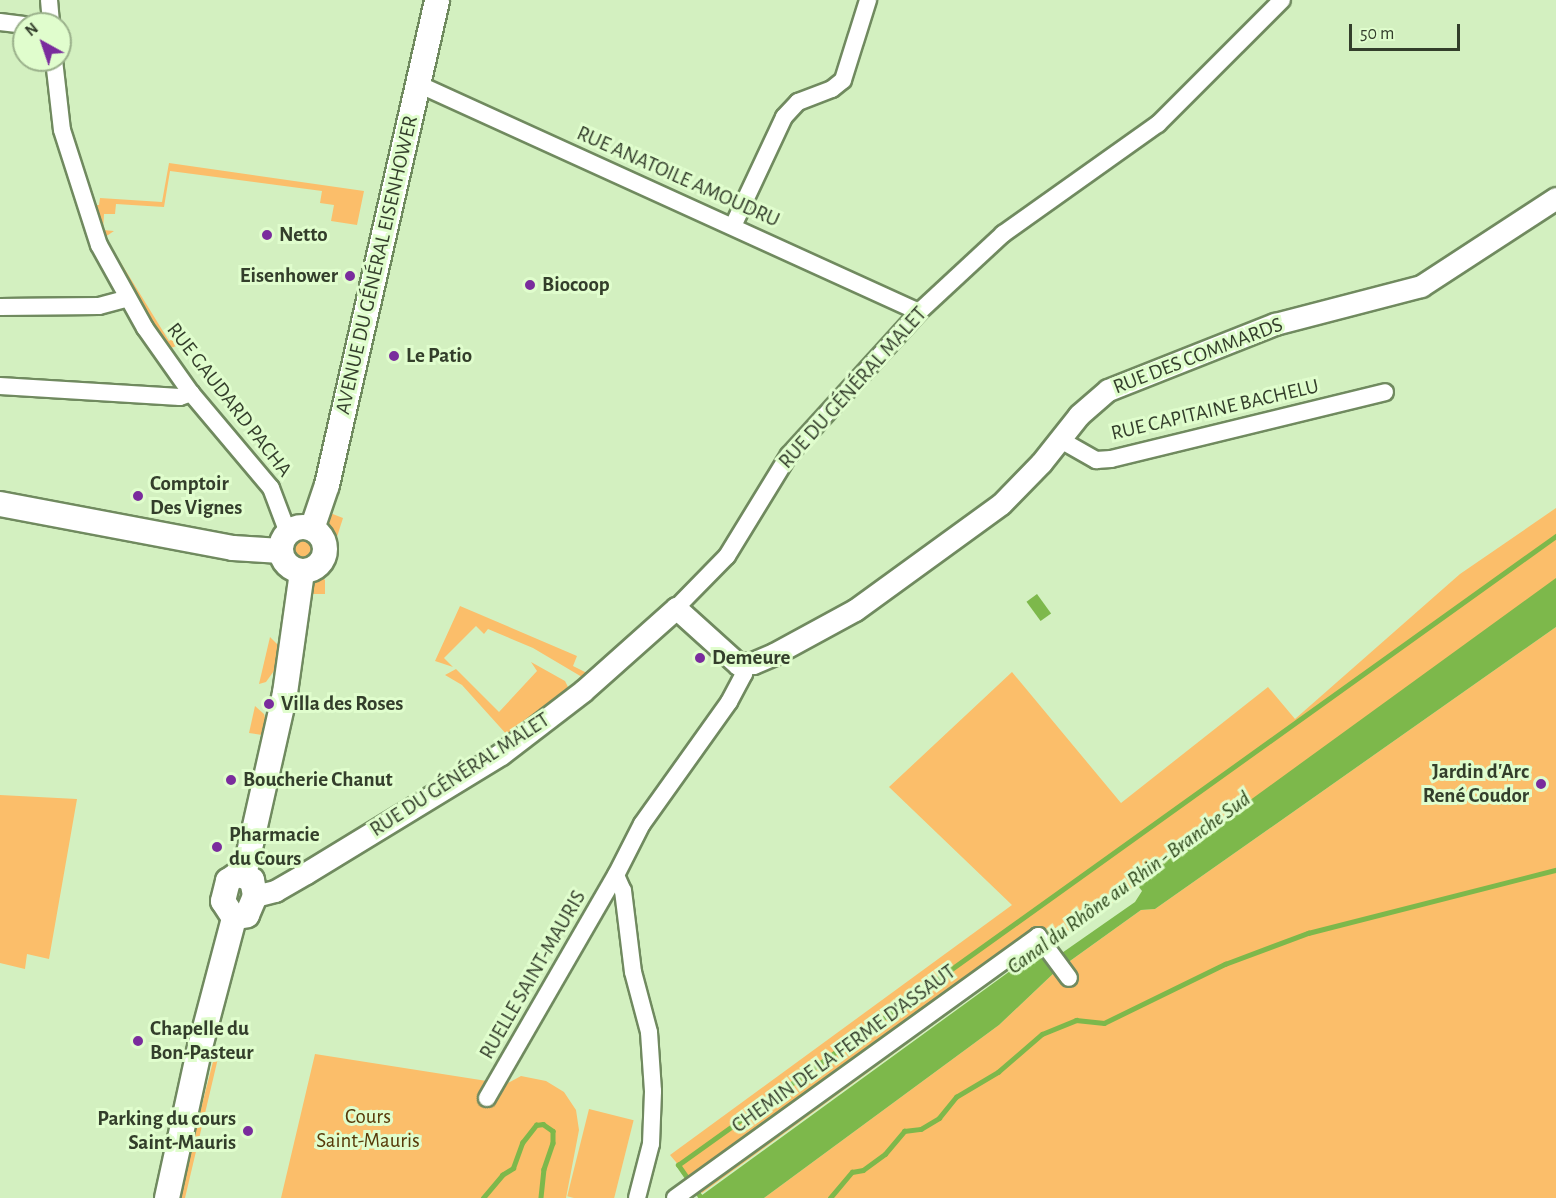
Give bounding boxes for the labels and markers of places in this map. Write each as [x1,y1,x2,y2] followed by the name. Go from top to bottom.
[279,222,328,248] place label: Netto
[260,228,274,242] marker: Netto
[240,263,338,289] place label: Eisenhower
[343,269,357,283] marker: Eisenhower
[542,272,610,298] place label: Biocoop
[523,278,537,292] marker: Biocoop
[406,343,472,369] place label: Le Patio
[387,349,401,363] marker: Le Patio
[150,471,242,521] place label: Comptoir Des Vignes
[131,489,145,503] marker: Comptoir Des Vignes
[712,645,790,671] place label: Demeure
[693,651,707,665] marker: Demeure
[281,691,403,717] place label: Villa des Roses
[262,697,276,711] marker: Villa des Roses
[1423,759,1529,809] place label: Jardin d'Arc René Coudor
[243,767,393,793] place label: Boucherie Chanut
[224,773,238,787] marker: Boucherie Chanut
[1534,777,1548,791] marker: Jardin d'Arc René Coudor
[229,822,320,872] place label: Pharmacie du Cours
[210,840,224,854] marker: Pharmacie du Cours
[150,1016,253,1066] place label: Chapelle du Bon-Pasteur
[131,1034,145,1048] marker: Chapelle du Bon-Pasteur
[97,1106,236,1156] place label: Parking du cours Saint-Mauris
[241,1124,255,1138] marker: Parking du cours Saint-Mauris

